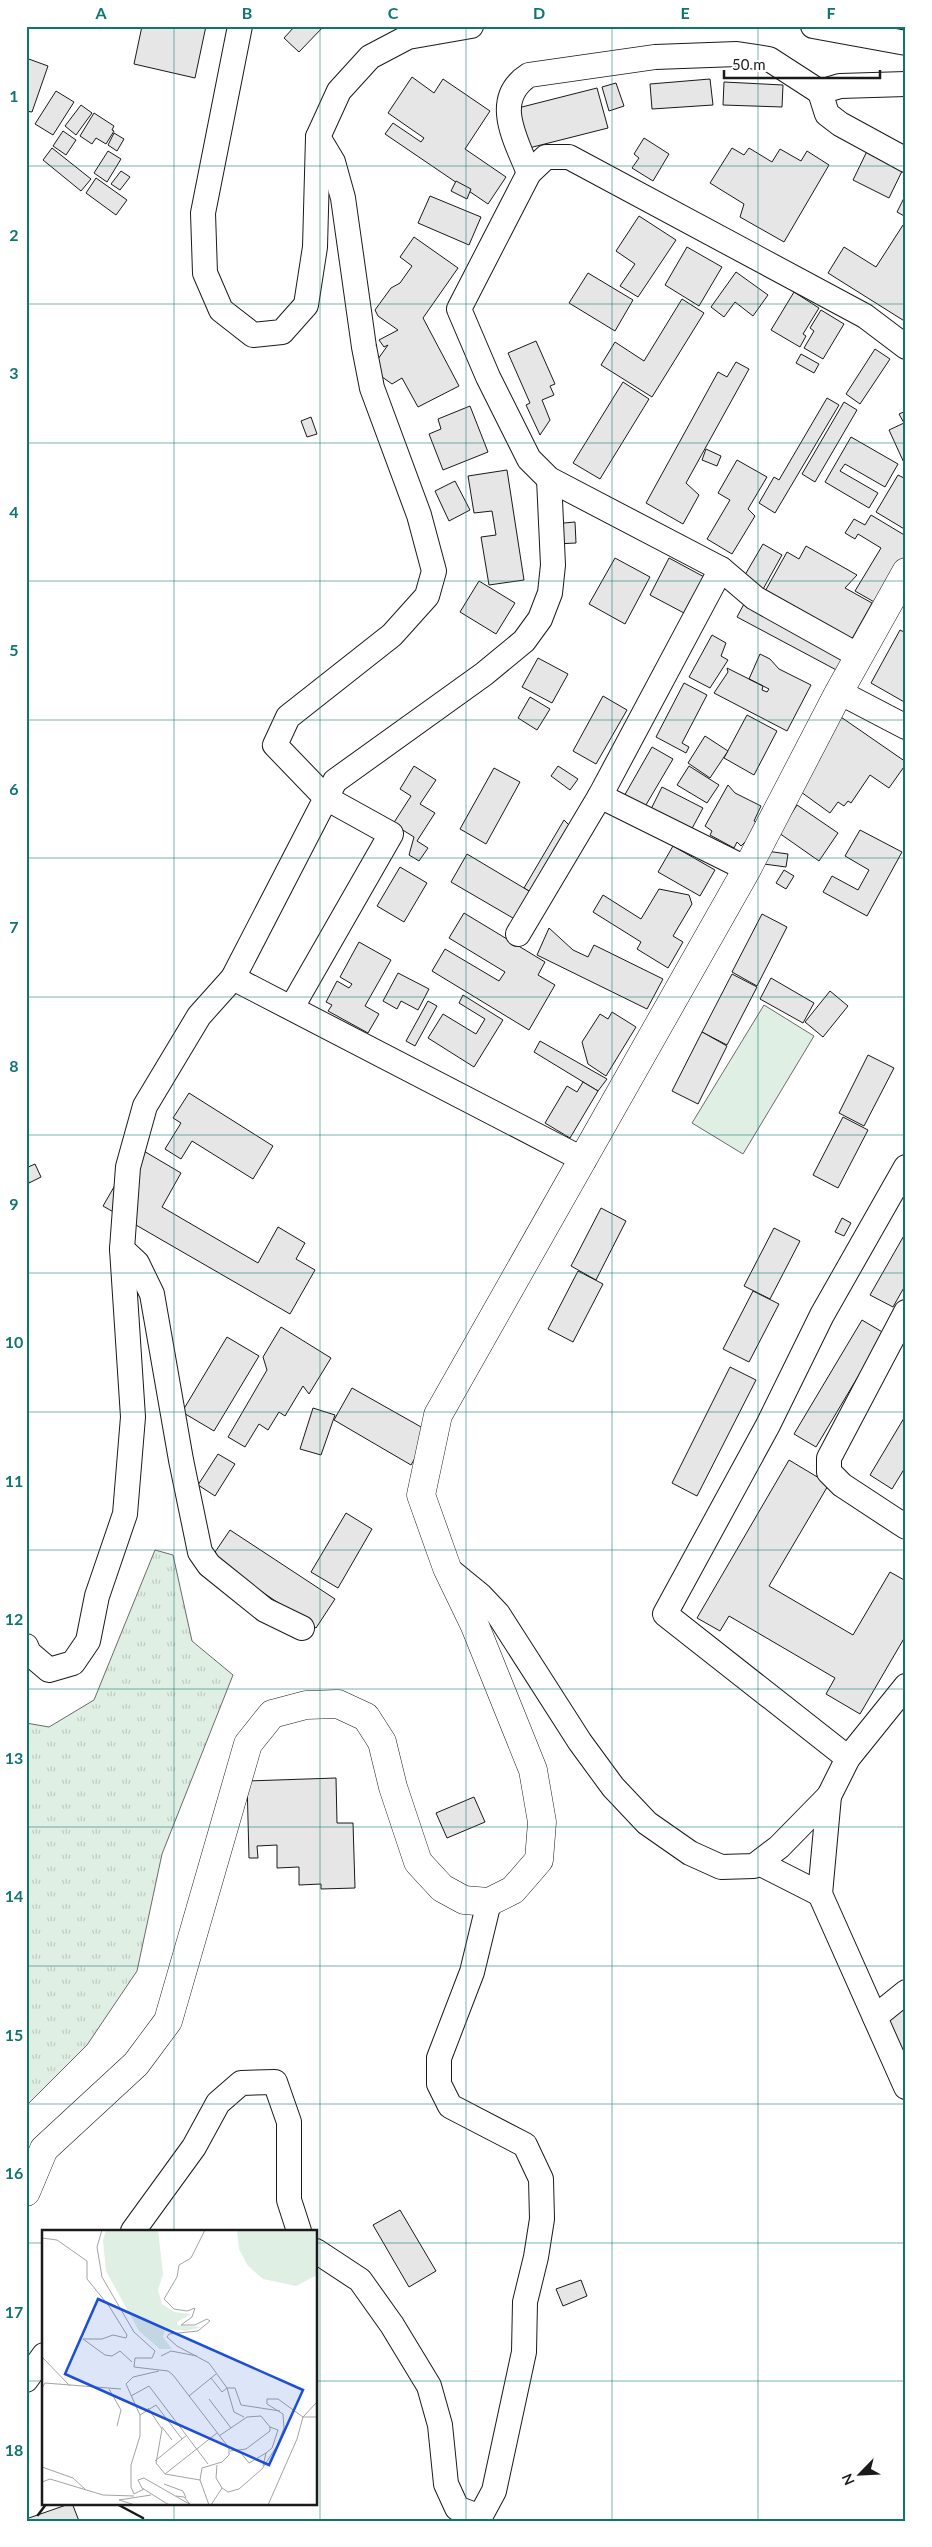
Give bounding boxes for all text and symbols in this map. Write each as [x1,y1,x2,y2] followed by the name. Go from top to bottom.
[94,3,107,22] text: A
[242,3,252,22] text: B
[388,3,399,22] text: C
[533,3,545,22] text: D
[680,3,690,22] text: E
[826,3,836,22] text: F
[724,48,881,80] scale bar
[732,55,766,73] text: 50 m
[9,86,19,105] text: 1
[9,225,19,244] text: 2
[9,363,19,382] text: 3
[9,502,19,521] text: 4
[9,640,19,659] text: 5
[9,779,19,798] text: 6
[9,917,19,936] text: 7
[9,1056,19,1075] text: 8
[9,1194,19,1213] text: 9
[5,1332,23,1351] text: 10
[5,1471,23,1490] text: 11
[5,1609,23,1628] text: 12
[5,1748,23,1767] text: 13
[5,1886,23,1905] text: 14
[5,2025,23,2044] text: 15
[5,2163,23,2182] text: 16
[42,2230,318,2504] inset map
[5,2302,23,2321] text: 17
[5,2440,23,2459] text: 18
[834,2450,884,2500] north arrow
[838,2471,858,2488] text: N

